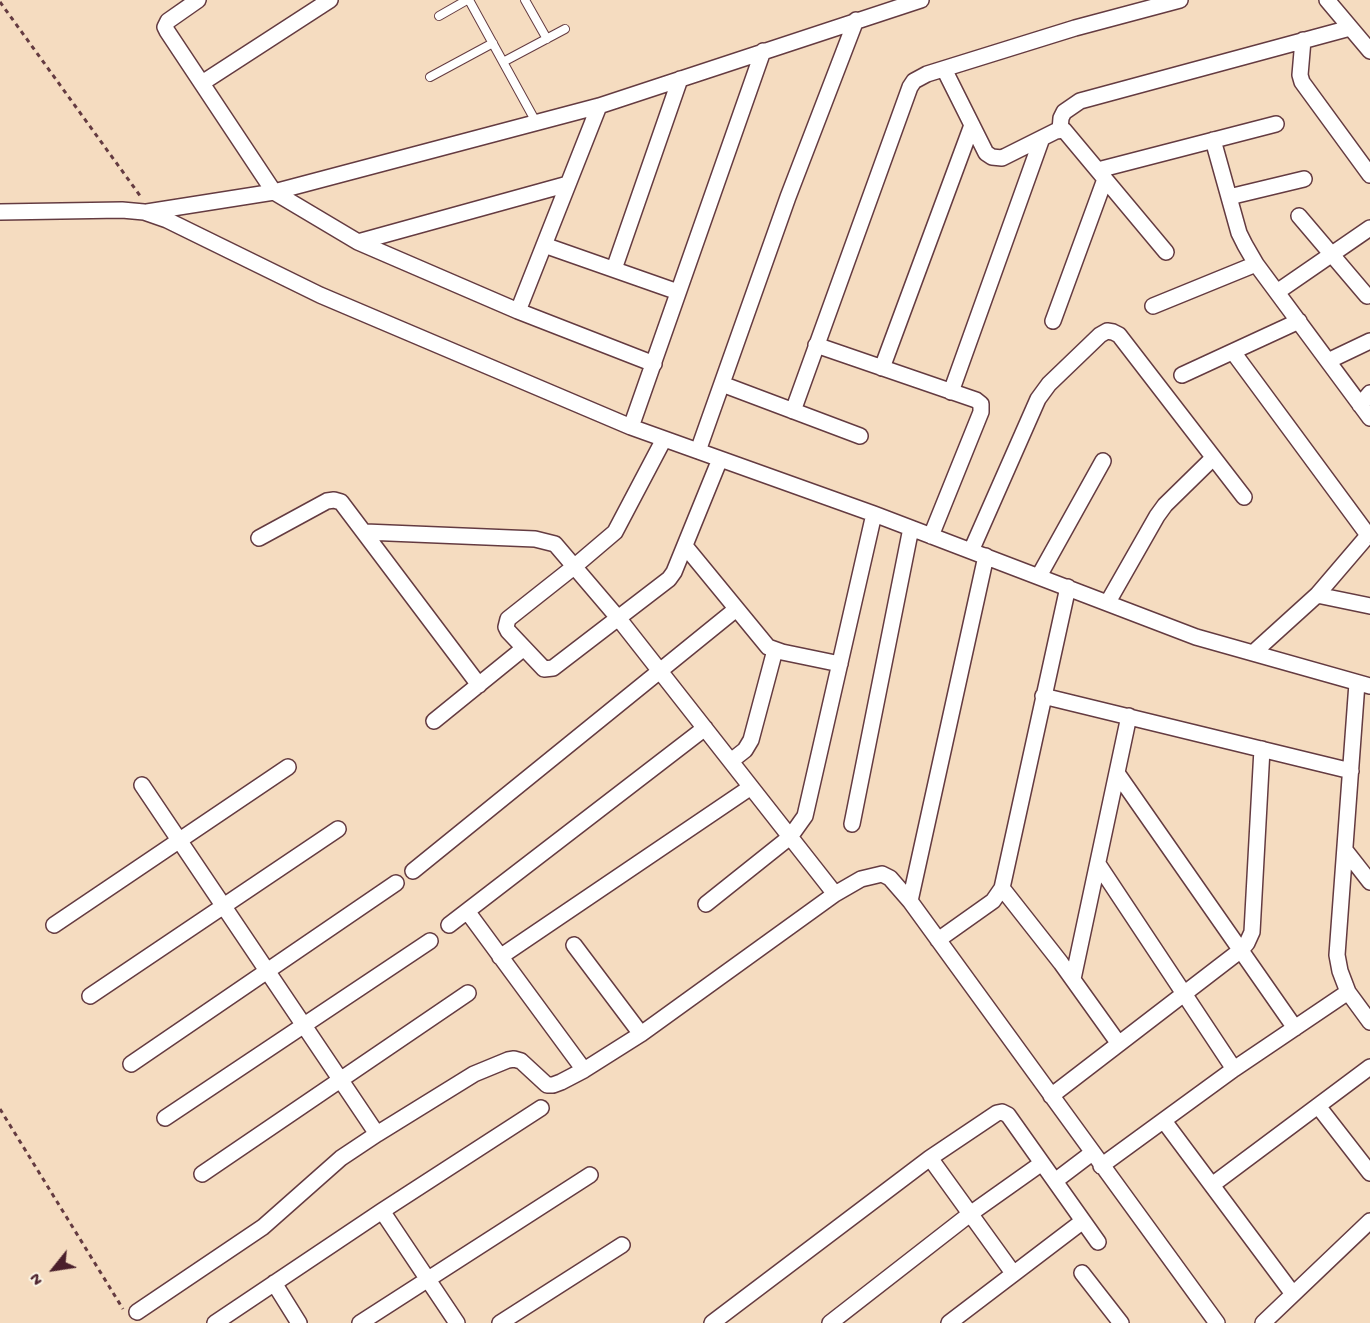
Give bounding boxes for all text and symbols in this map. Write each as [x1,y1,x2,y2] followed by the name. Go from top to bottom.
[24,1239,84,1299] north arrow
[27,1269,49,1288] text: N

